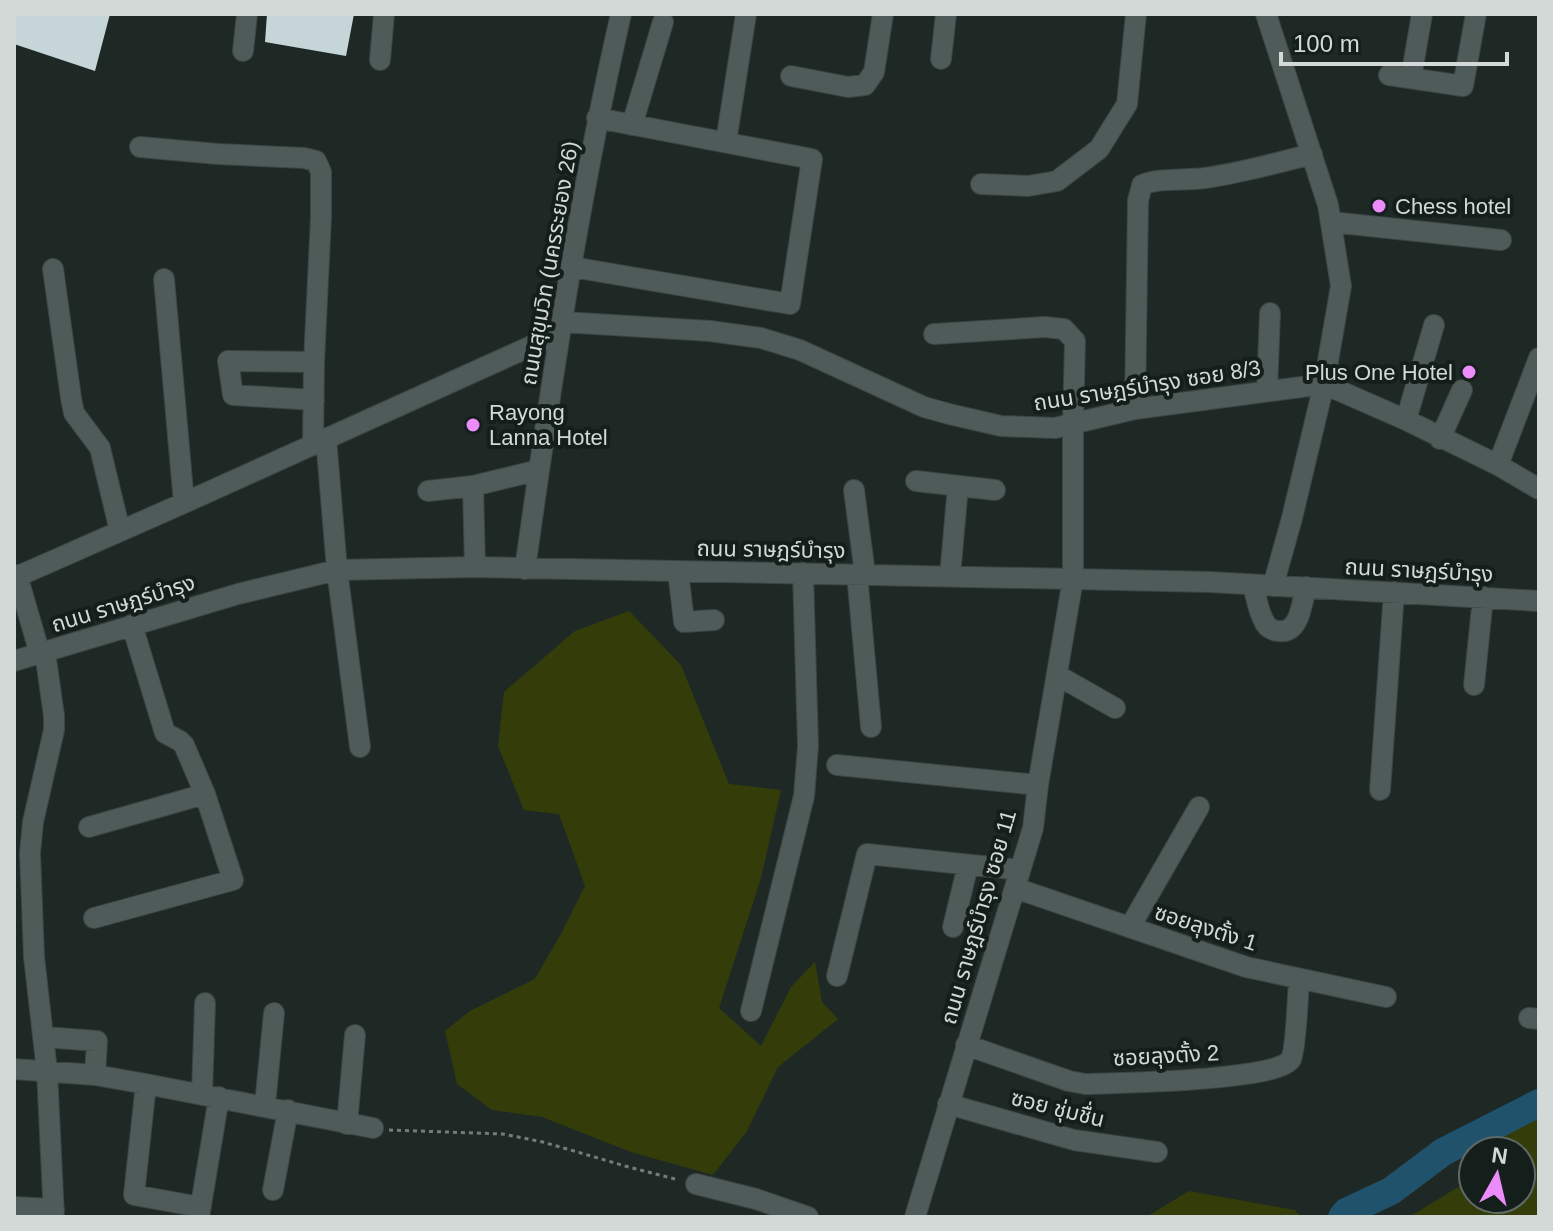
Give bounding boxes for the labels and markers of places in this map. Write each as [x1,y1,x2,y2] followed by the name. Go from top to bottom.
[1395,194,1511,219] place label: Chess hotel
[1370,197,1388,215] marker: Chess hotel
[1305,360,1453,385] place label: Plus One Hotel
[1460,363,1478,381] marker: Plus One Hotel
[489,400,608,450] place label: Rayong Lanna Hotel
[464,416,482,434] marker: Rayong Lanna Hotel

